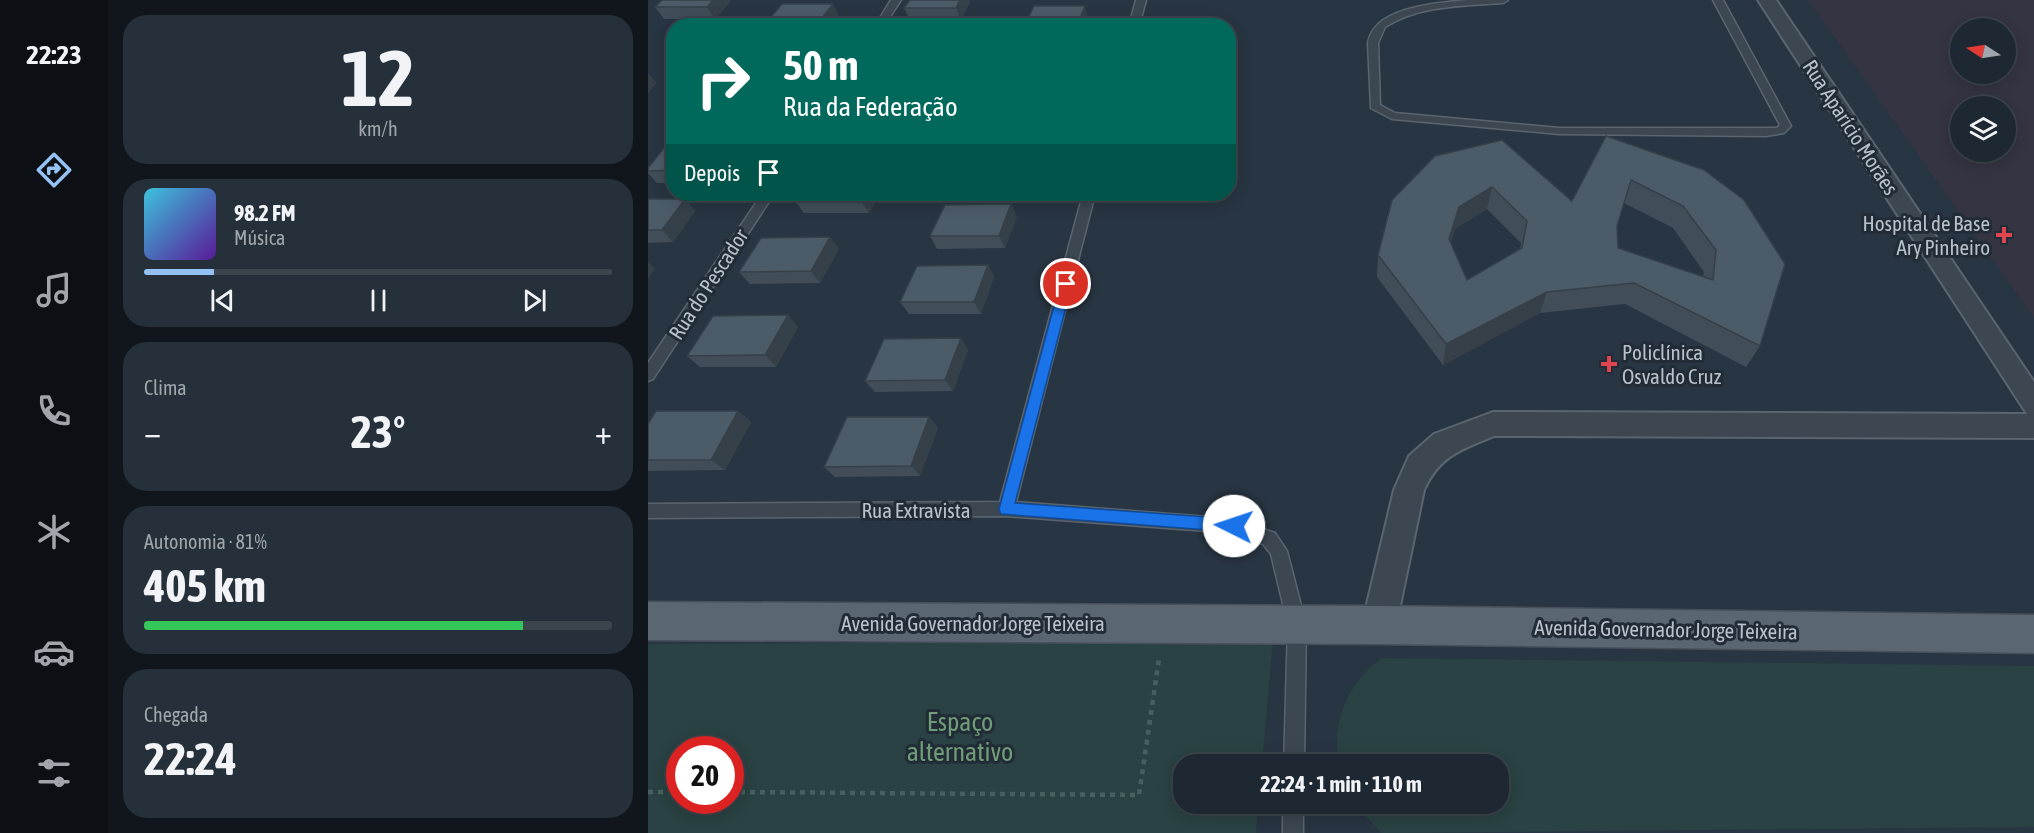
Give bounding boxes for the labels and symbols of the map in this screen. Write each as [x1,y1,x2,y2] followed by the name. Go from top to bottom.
[1950,18,2016,84] north arrow
[1798,55,1904,199] street label: Rua Aparício Morães
[1862,211,1990,259] place label: Hospital de Base Ary Pinheiro
[663,224,753,344] street label: Rua do Pescador
[1995,226,2013,244] marker: Hospital de Base Ary Pinheiro
[1040,258,1091,309] pin
[1622,340,1722,388] place label: Policlínica Osvaldo Cruz
[1600,355,1618,373] marker: Policlínica Osvaldo Cruz
[1202,494,1266,558] position arrow
[861,498,971,522] street label: Rua Extravista
[841,611,1105,635] street label: Avenida Governador Jorge Teixeira
[1534,615,1798,643] street label: Avenida Governador Jorge Teixeira
[907,707,1013,767] park label: Espaço alternativo
[666,736,744,814] speed limit sign: 20

